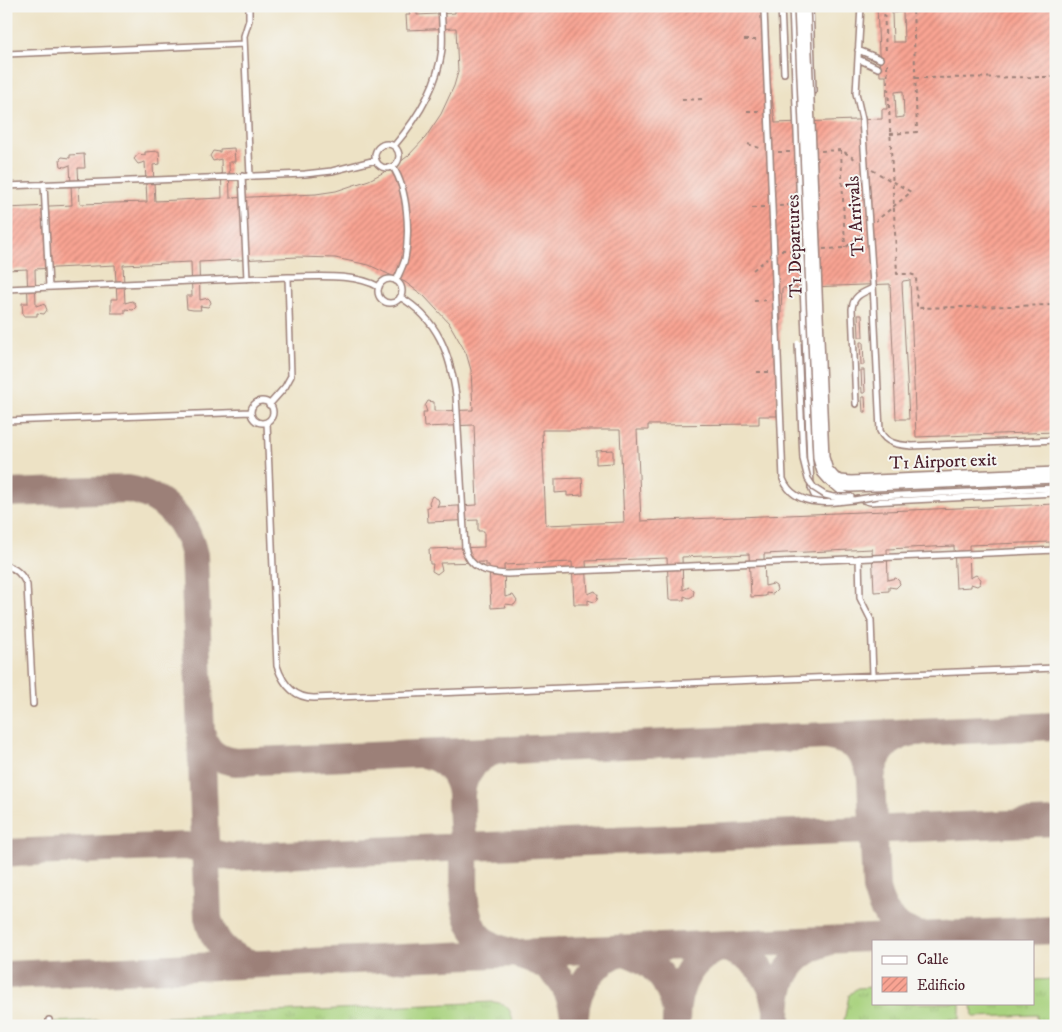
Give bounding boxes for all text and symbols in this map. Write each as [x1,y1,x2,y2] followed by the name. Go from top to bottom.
[842,175,870,257] street label: T1 Arrivals
[782,194,808,298] street label: T1 Departures
[889,449,997,475] street label: T1 Airport exit
[872,940,1034,1004] legend
[917,950,949,969] text: Calle
[917,976,965,995] text: Edificio

